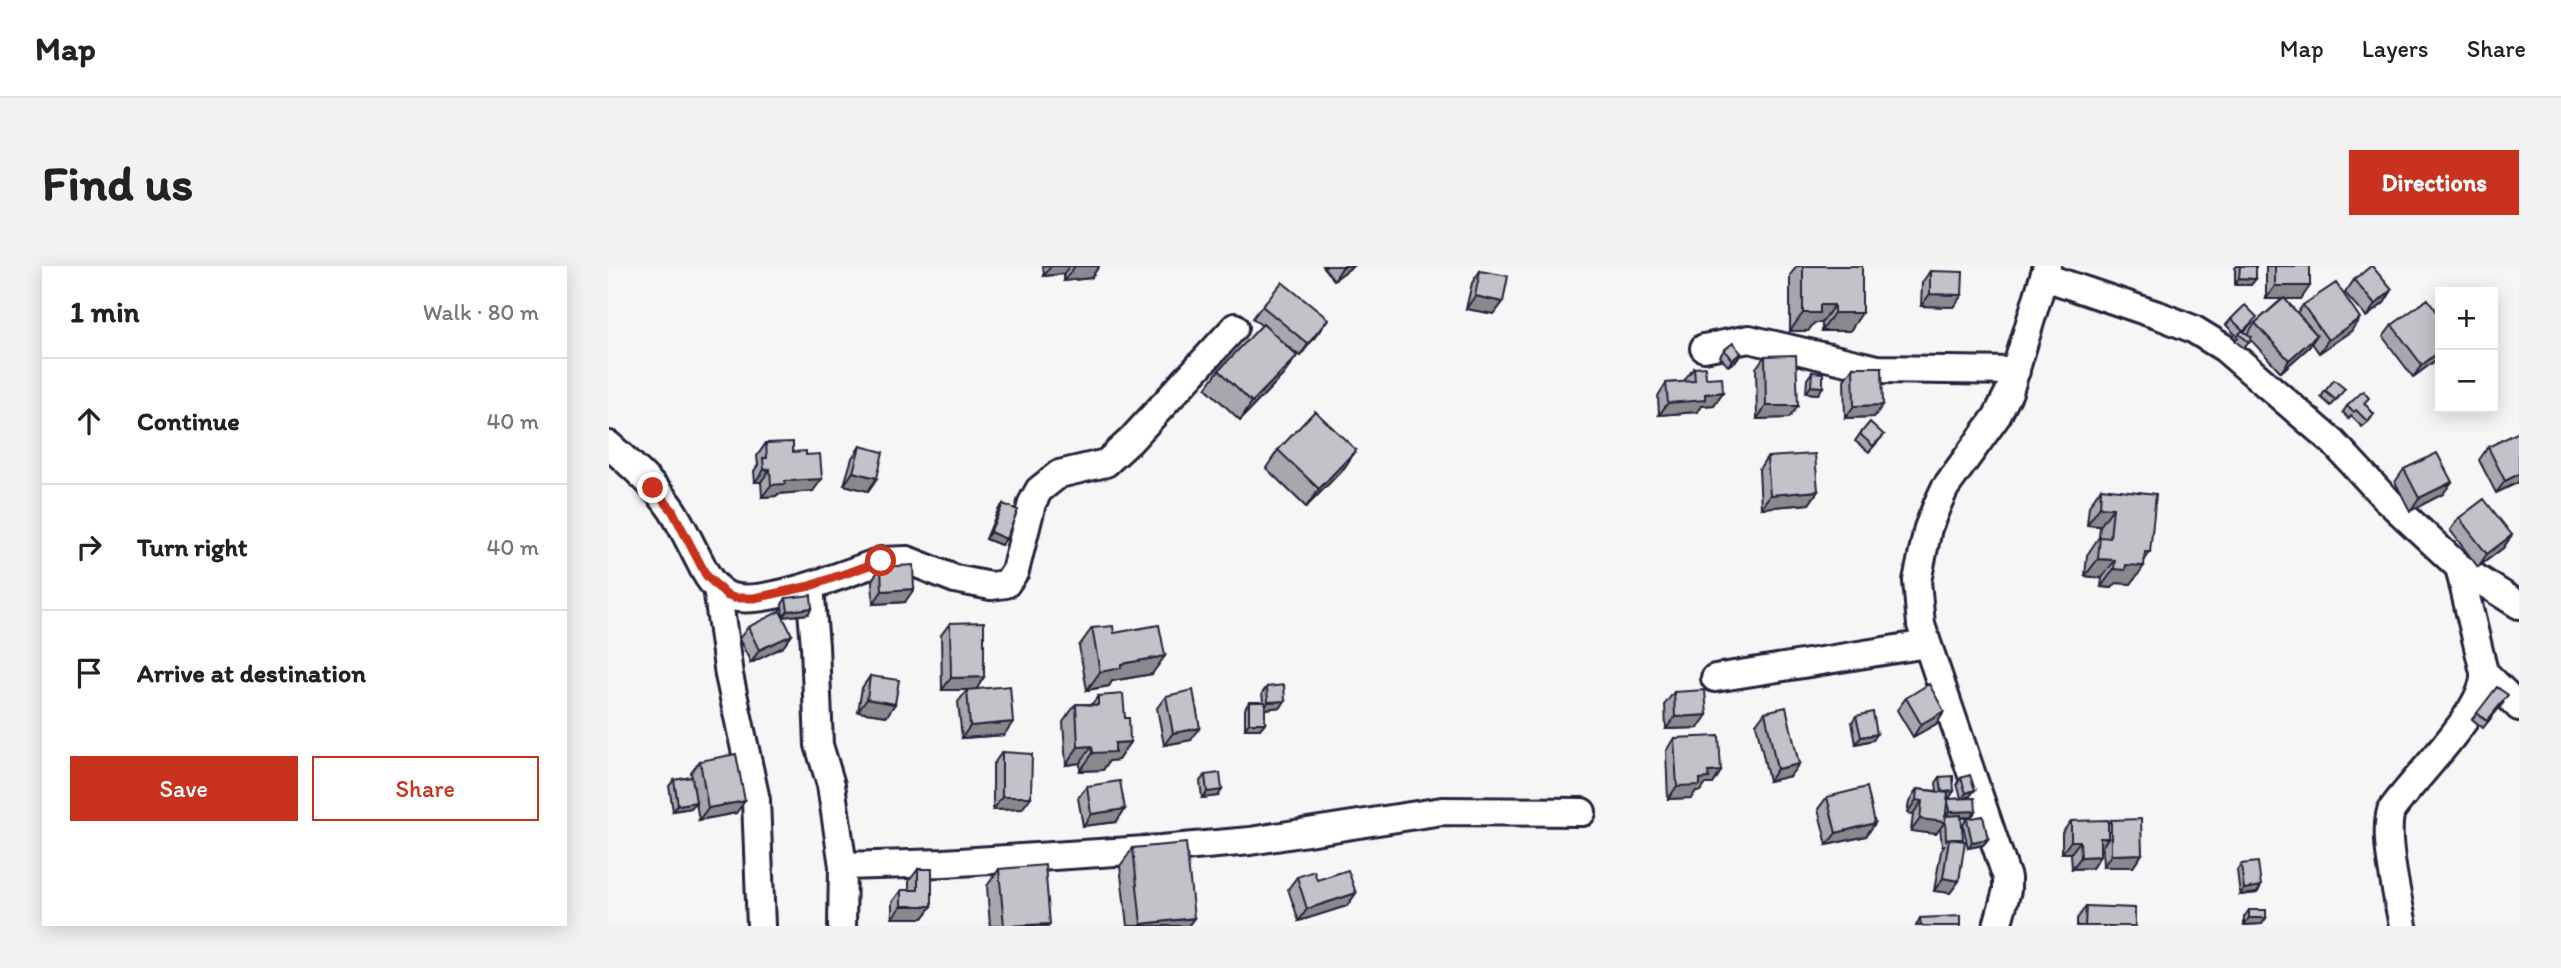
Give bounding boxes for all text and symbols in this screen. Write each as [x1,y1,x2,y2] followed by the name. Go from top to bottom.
[35,29,96,68] text: Map
[2280,34,2324,63] text: Map
[2362,34,2429,63] text: Layers
[2467,34,2526,63] text: Share
[2349,150,2519,215] button: Directions
[42,153,193,212] text: Find us
[2435,287,2498,413] map controls
[2435,287,2498,350] button: +
[70,293,140,330] text: 1 min
[423,298,539,326] text: Walk · 80 m
[2435,350,2498,413] button: −
[70,402,108,440] icon: ahead
[137,405,240,437] text: Continue
[486,407,539,435] text: 40 m
[637,472,668,503] route end
[70,528,108,566] icon: right
[137,531,248,563] text: Turn right
[486,533,539,561] text: 40 m
[865,545,896,576] route start
[70,654,108,692] icon: arrive
[137,657,366,689] text: Arrive at destination
[70,756,298,821] button: Save
[312,756,539,821] button: Share

